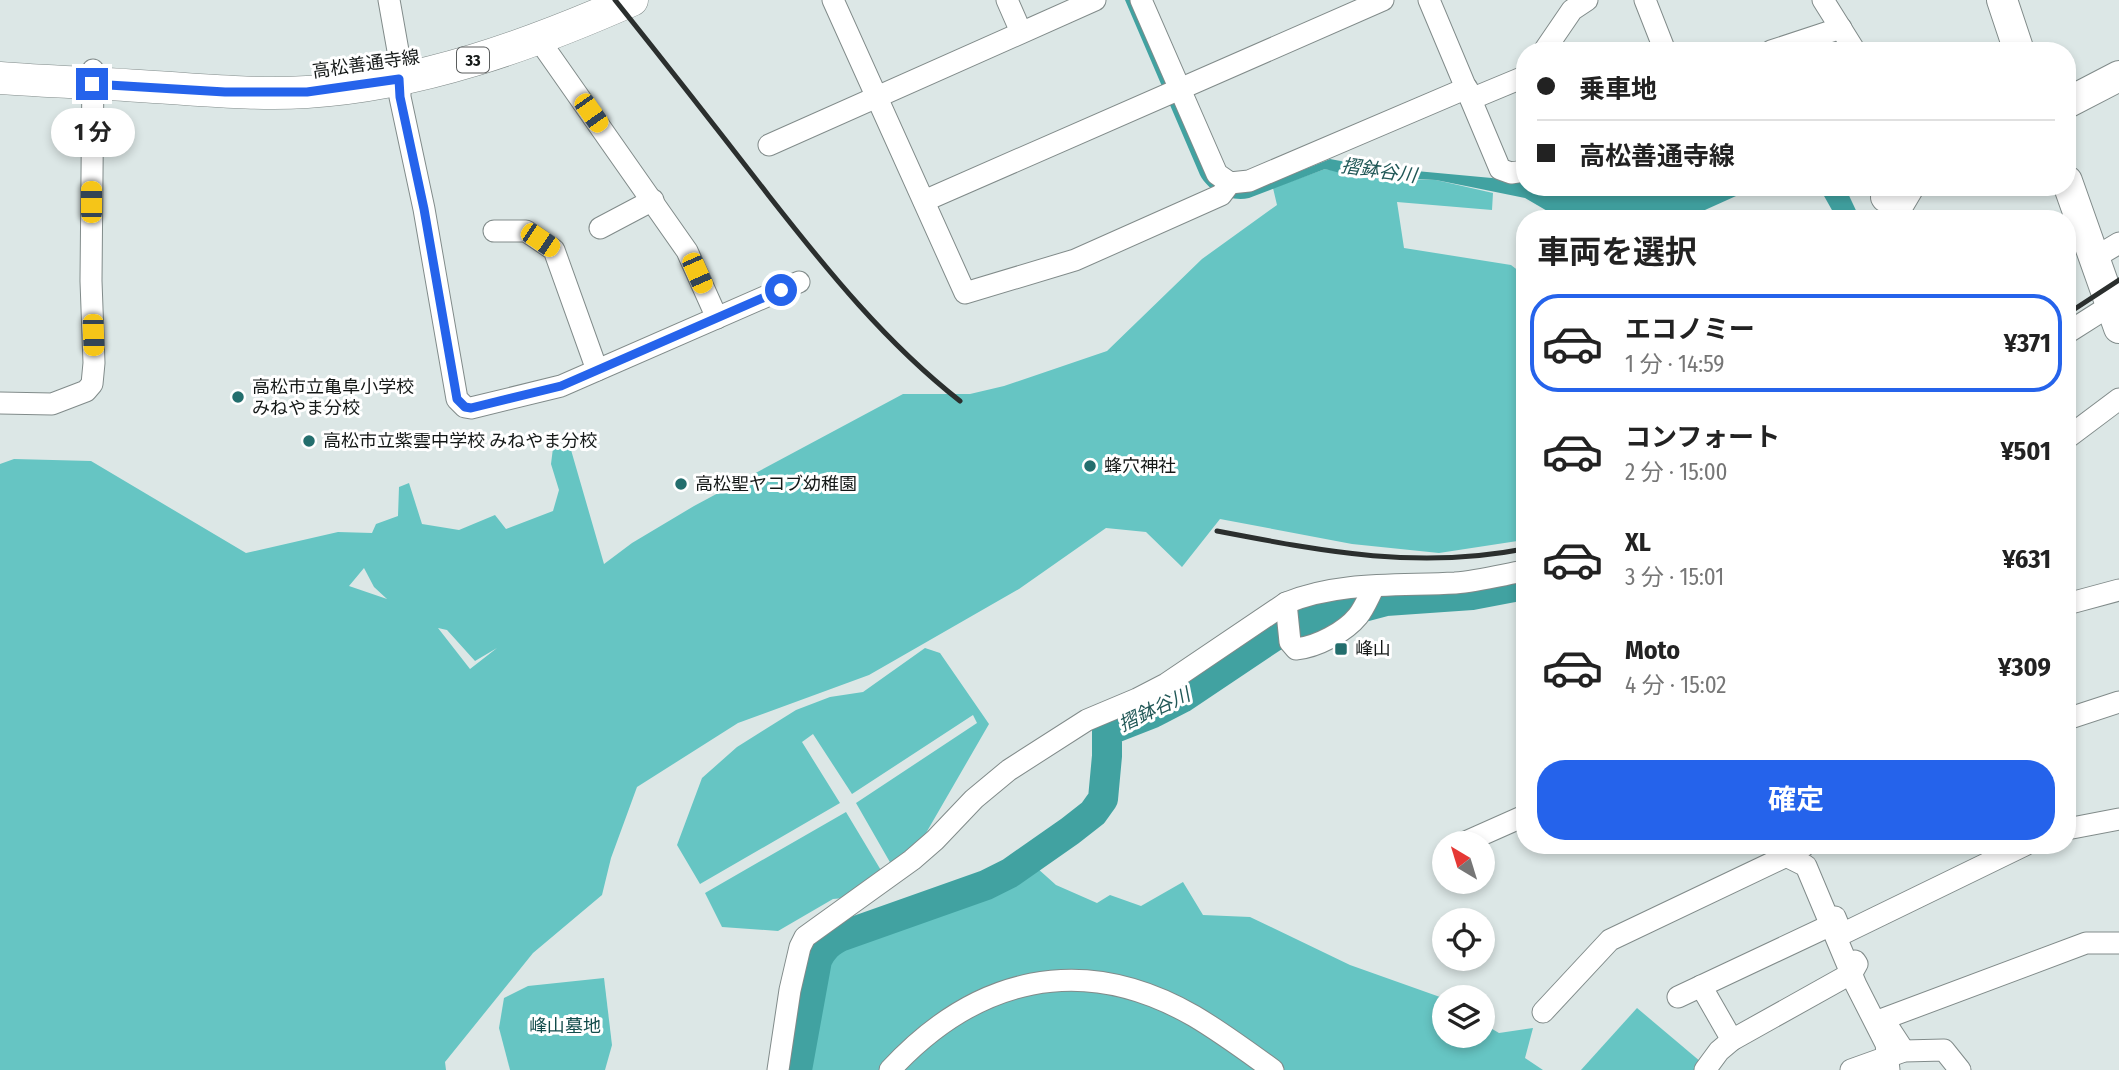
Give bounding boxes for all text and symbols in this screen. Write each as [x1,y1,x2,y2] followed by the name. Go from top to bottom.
[311,46,421,82] street label: 高松善通寺線
[457,48,489,72] road number: 33
[76,68,108,100] route end
[1579,74,1657,105] text: 乗車地
[571,90,612,136] car
[50,108,134,158] callout: 1 分
[74,118,112,146] text: 1 分
[1579,141,1735,172] text: 高松善通寺線
[1340,154,1420,187] water label: 摺鉢谷川
[81,181,102,223] car
[517,220,564,260] car
[1537,233,1697,271] text: 車両を選択
[679,250,716,296] car
[765,274,797,306] route start
[1541,312,1604,375] icon: car
[82,314,105,356] car
[1625,314,1755,345] text: エコノミー
[2004,328,2051,359] text: ¥371
[1625,350,1725,378] text: 1 分 · 14:59
[252,376,414,419] place label: 高松市立亀阜小学校 みねやま分校
[230,389,246,405] marker: 高松市立亀阜小学校 みねやま分校
[1541,420,1604,483] icon: car
[1625,422,1780,453] text: コンフォート
[323,430,597,452] place label: 高松市立紫雲中学校 みねやま分校
[301,433,317,449] marker: 高松市立紫雲中学校 みねやま分校
[2000,436,2051,467] text: ¥501
[1104,455,1176,477] place label: 蜂穴神社
[1082,458,1098,474] marker: 蜂穴神社
[1625,458,1728,486] text: 2 分 · 15:00
[695,473,857,495] place label: 高松聖ヤコブ幼稚園
[673,476,689,492] marker: 高松聖ヤコブ幼稚園
[1625,527,1651,558] text: XL
[1541,528,1604,591] icon: car
[2002,544,2051,575] text: ¥631
[1625,563,1724,591] text: 3 分 · 15:01
[1625,635,1680,666] text: Moto
[1541,636,1604,699] icon: car
[1355,638,1391,660] place label: 峰山
[1333,641,1349,657] marker: 峰山
[1998,652,2051,683] text: ¥309
[1625,671,1727,699] text: 4 分 · 15:02
[1115,682,1195,736] water label: 摺鉢谷川
[1537,760,2055,840] button: 確定
[1432,831,1494,894] north arrow
[1432,831,1495,1048] map controls
[1432,908,1495,971] button: locate
[1432,985,1495,1048] button: layers
[529,1015,601,1037] park label: 峰山墓地

